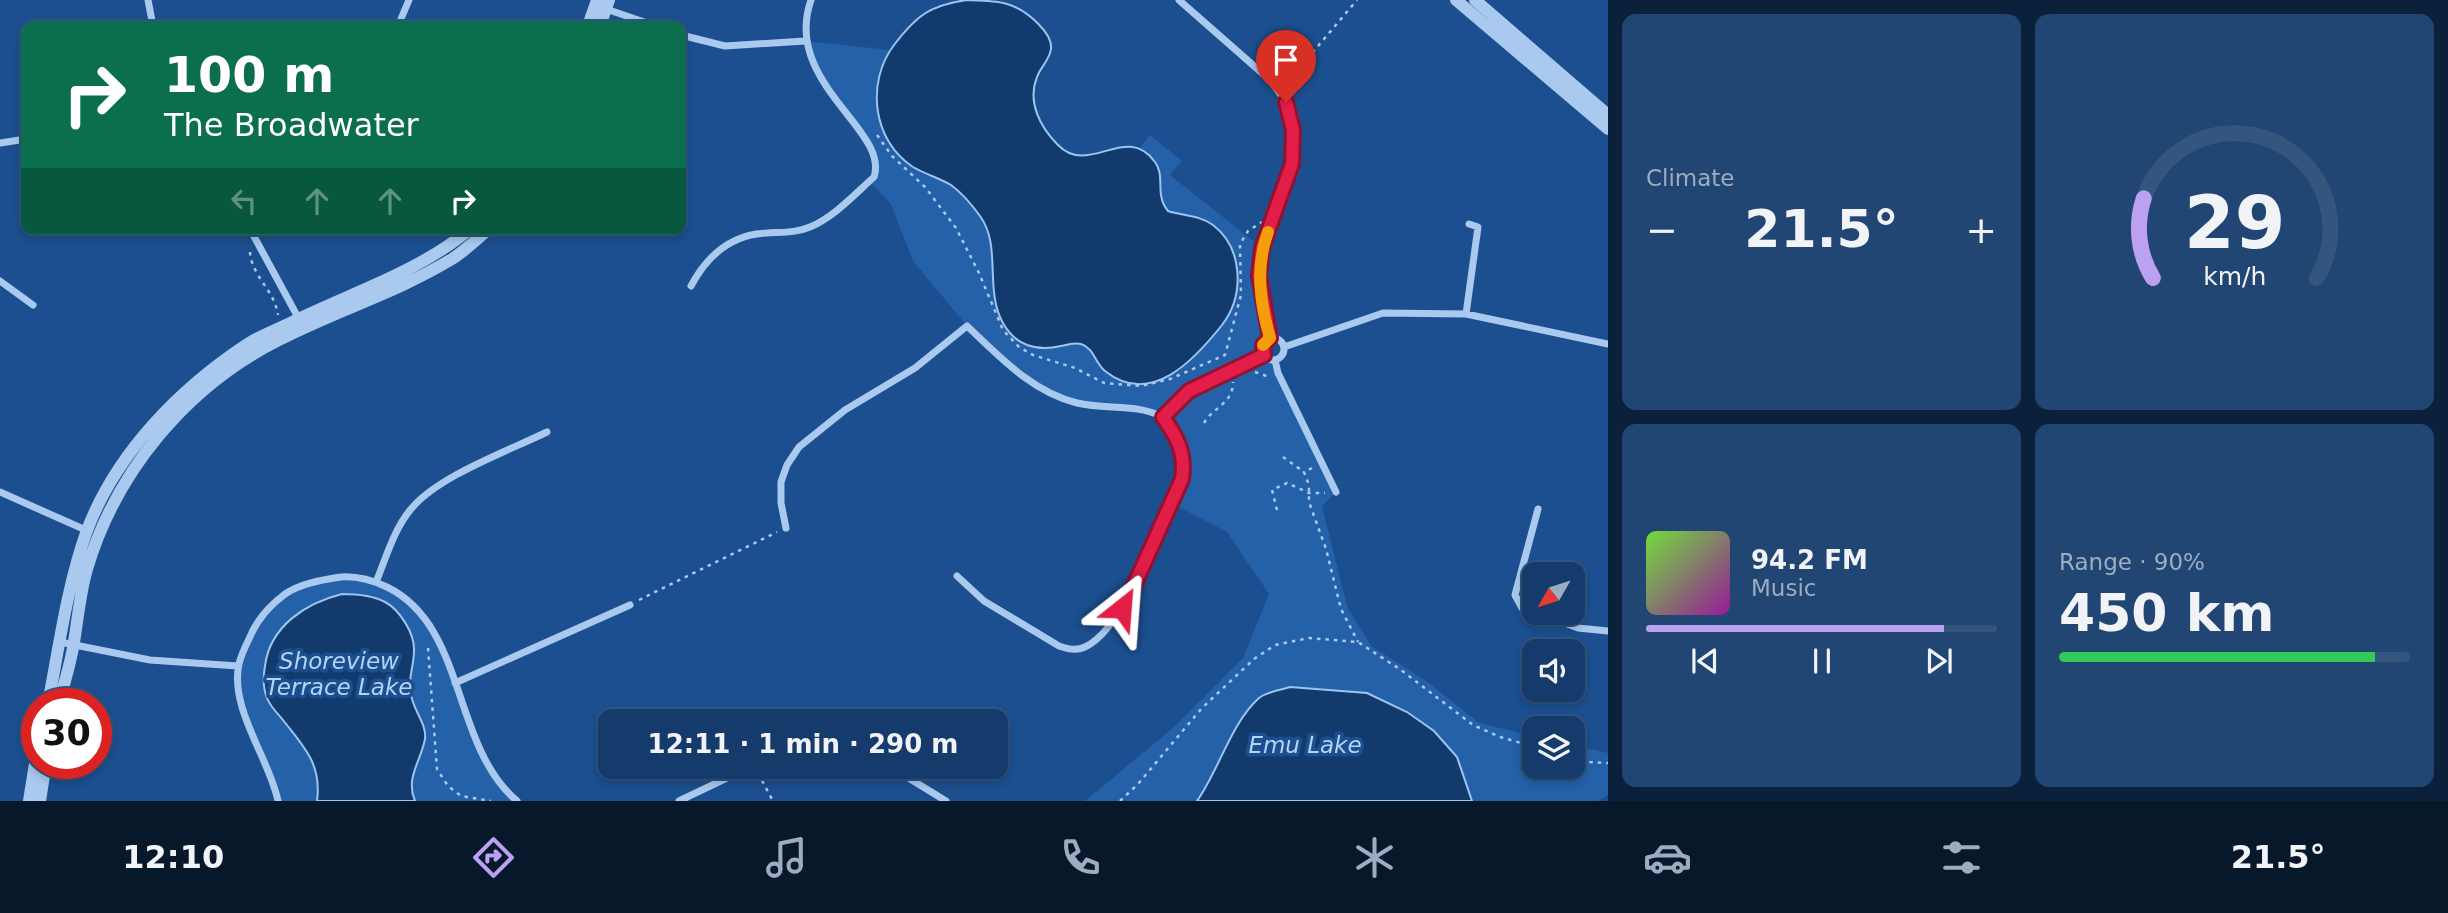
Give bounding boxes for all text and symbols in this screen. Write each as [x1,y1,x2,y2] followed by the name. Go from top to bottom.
[1256,30,1316,102] pin
[1267,41,1305,79] icon: arrive
[164,47,334,104] text: 100 m
[49,49,140,140] icon: right
[164,106,419,144] text: The Broadwater
[1646,165,1735,191] text: Climate
[2184,180,2285,265] text: 29
[225,182,263,220] icon: left
[298,182,336,220] icon: ahead
[371,182,409,220] icon: ahead
[444,182,482,220] icon: right
[1744,199,1899,259] text: 21.5°
[1646,208,1678,252] text: −
[1965,208,1997,252] text: +
[2203,262,2266,291] text: km/h
[1751,545,1868,575] text: 94.2 FM
[2059,549,2205,575] text: Range · 90%
[1522,562,1586,625] north arrow
[1522,562,1585,779] map controls
[1085,571,1159,645] position arrow
[1751,575,1816,601] text: Music
[2059,583,2274,643] text: 450 km
[1522,639,1585,702] button: sound
[1686,642,1724,680] icon: previous
[1803,642,1841,680] icon: pause
[1920,642,1958,680] icon: next
[266,648,412,700] water label: Shoreview Terrace Lake
[21,688,112,779] speed limit sign: 30
[1522,716,1585,779] button: layers
[648,729,958,759] text: 12:11 · 1 min · 290 m
[1248,732,1362,758] water label: Emu Lake
[469,833,518,882] icon: directions
[762,833,811,882] icon: music
[1056,833,1105,882] icon: phone
[1350,833,1399,882] icon: climate
[1643,833,1692,882] icon: car
[1937,833,1986,882] icon: filters
[122,838,224,876] text: 12:10
[2231,838,2326,876] text: 21.5°

